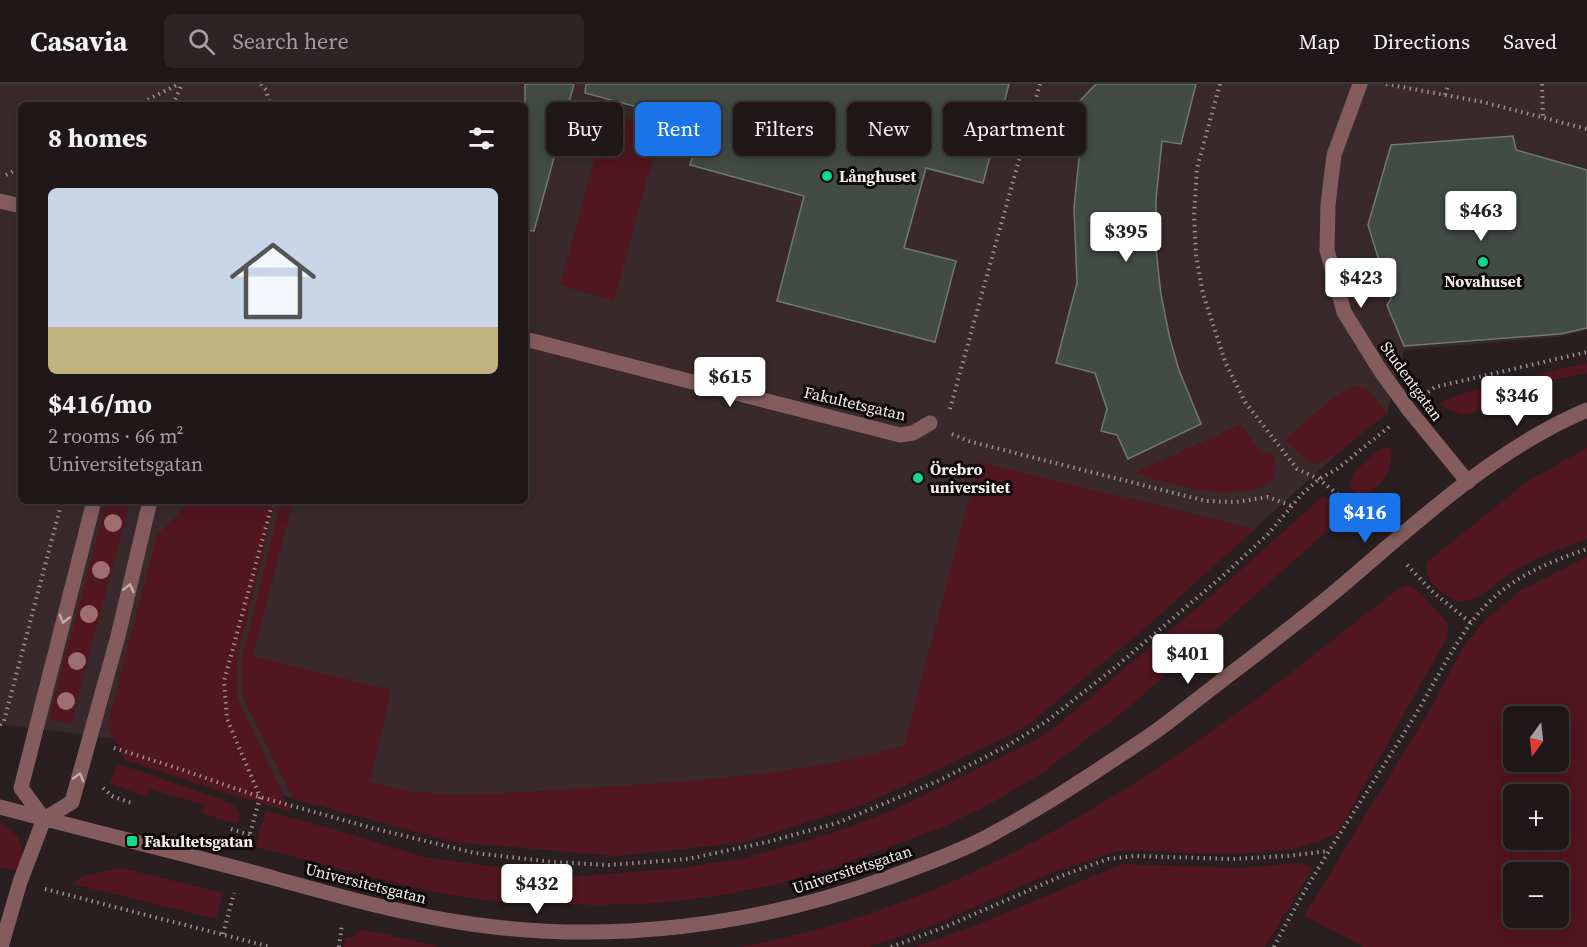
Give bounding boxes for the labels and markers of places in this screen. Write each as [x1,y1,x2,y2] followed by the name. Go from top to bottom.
[839,165,916,187] place label: Långhuset
[820,169,834,183] marker: Långhuset
[1445,191,1517,242] pin: $463
[1090,212,1162,263] pin: $395
[1476,255,1490,269] marker: Novahuset
[1325,258,1397,309] pin: $423
[1444,270,1522,292] place label: Novahuset
[694,357,766,408] pin: $615
[1481,376,1553,427] pin: $346
[930,458,1010,498] place label: Örebro universitet
[911,471,925,485] marker: Örebro universitet
[1329,493,1401,544] pin: $416
[1152,634,1224,685] pin: $401
[144,830,253,852] place label: Fakultetsgatan
[125,834,139,848] marker: Fakultetsgatan
[501,864,573,915] pin: $432

